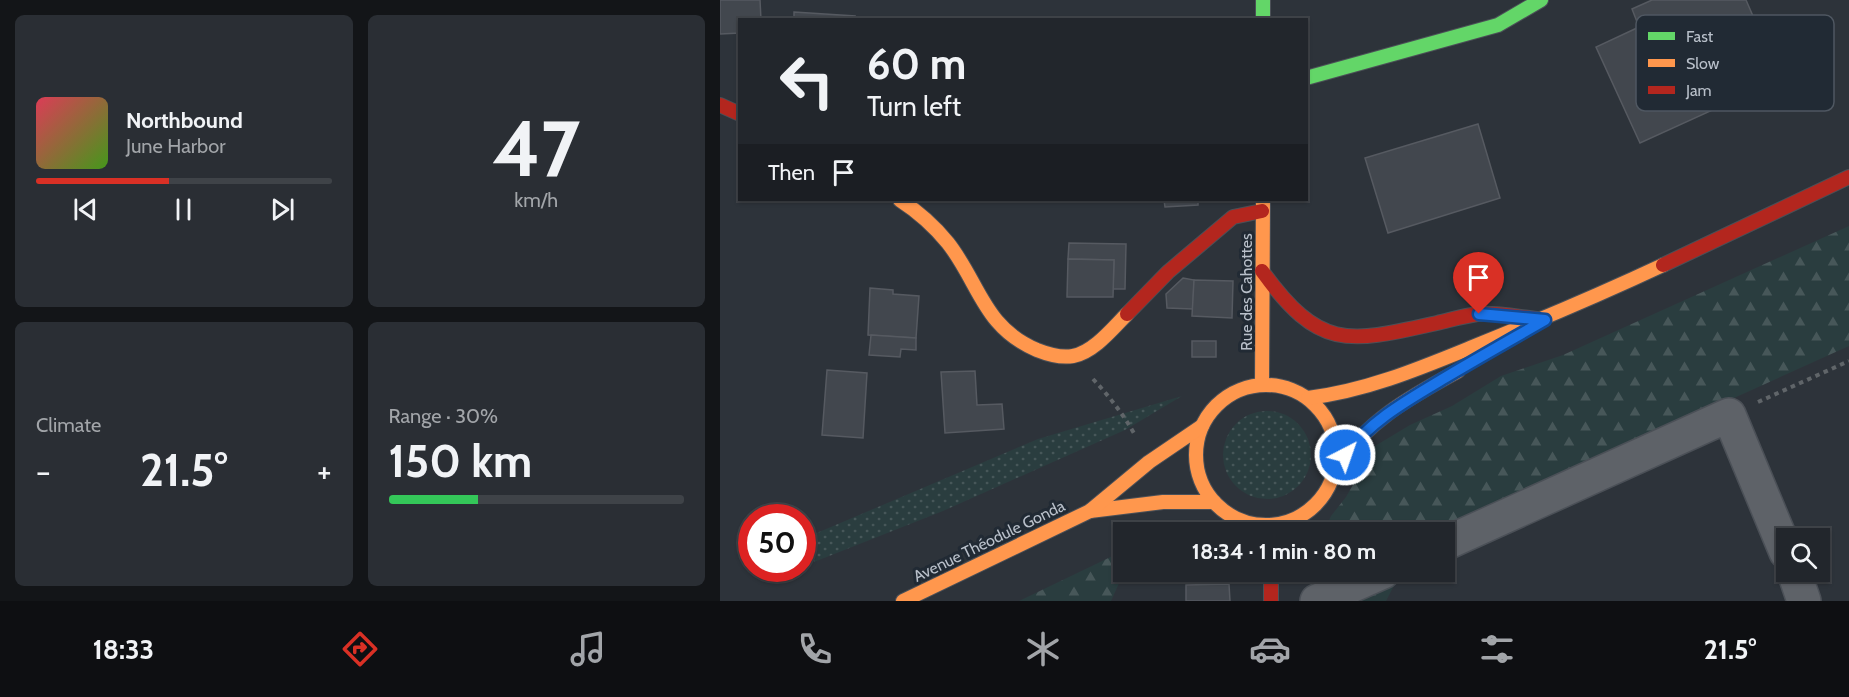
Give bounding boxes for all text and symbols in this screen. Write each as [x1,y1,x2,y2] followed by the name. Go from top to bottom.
[1636,15,1834,111] legend
[1686,27,1714,46] text: Fast
[867,38,966,90] text: 60 m
[768,42,846,120] icon: left
[1686,54,1720,73] text: Slow
[1685,81,1712,100] text: Jam
[867,90,961,123] text: Turn left
[492,101,580,196] text: 47
[126,107,243,134] text: Northbound
[126,134,226,158] text: June Harbor
[827,156,860,189] icon: arrive
[768,159,815,186] text: Then
[514,188,558,212] text: km/h
[69,193,102,226] icon: previous
[167,193,200,226] icon: pause
[266,193,299,226] icon: next
[1237,233,1256,351] street label: Rue des Cahottes
[1453,252,1504,314] pin
[1462,261,1495,294] icon: arrive
[389,404,498,428] text: Range · 30%
[36,413,101,437] text: Climate
[1313,423,1377,487] position arrow
[389,434,532,488] text: 150 km
[140,443,228,497] text: 21.5°
[36,451,51,491] text: −
[317,451,331,491] text: +
[910,496,1068,586] street label: Avenue Théodule Gonda
[738,504,816,582] speed limit sign: 50
[1776,528,1830,582] map controls
[1776,528,1830,582] button: search
[1192,538,1376,565] text: 18:34 · 1 min · 80 m
[339,628,381,670] icon: directions
[567,628,609,670] icon: music
[794,628,836,670] icon: phone
[1022,628,1064,670] icon: climate
[1249,628,1291,670] icon: car
[1476,628,1518,670] icon: filters
[93,633,154,666] text: 18:33
[1704,633,1756,666] text: 21.5°

